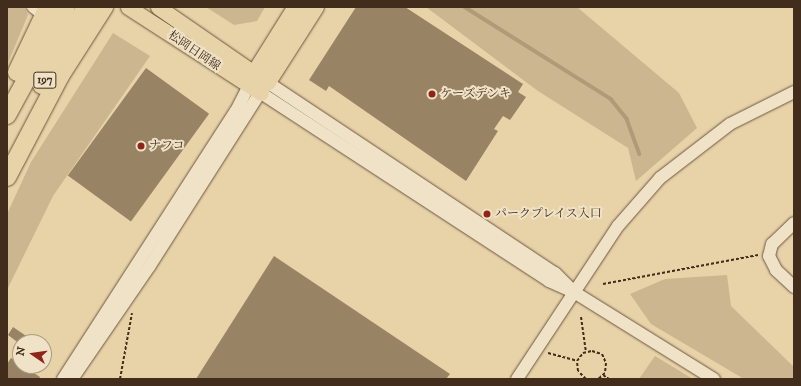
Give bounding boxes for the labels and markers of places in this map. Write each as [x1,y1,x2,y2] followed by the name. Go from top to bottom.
[440,87,512,101] place label: ケーズデンキ
[427,89,437,99] marker: ケーズデンキ
[149,139,185,153] place label: ナフコ
[136,141,146,151] marker: ナフコ
[495,207,603,221] place label: パークプレイス入口
[482,209,492,219] marker: パークプレイス入口

